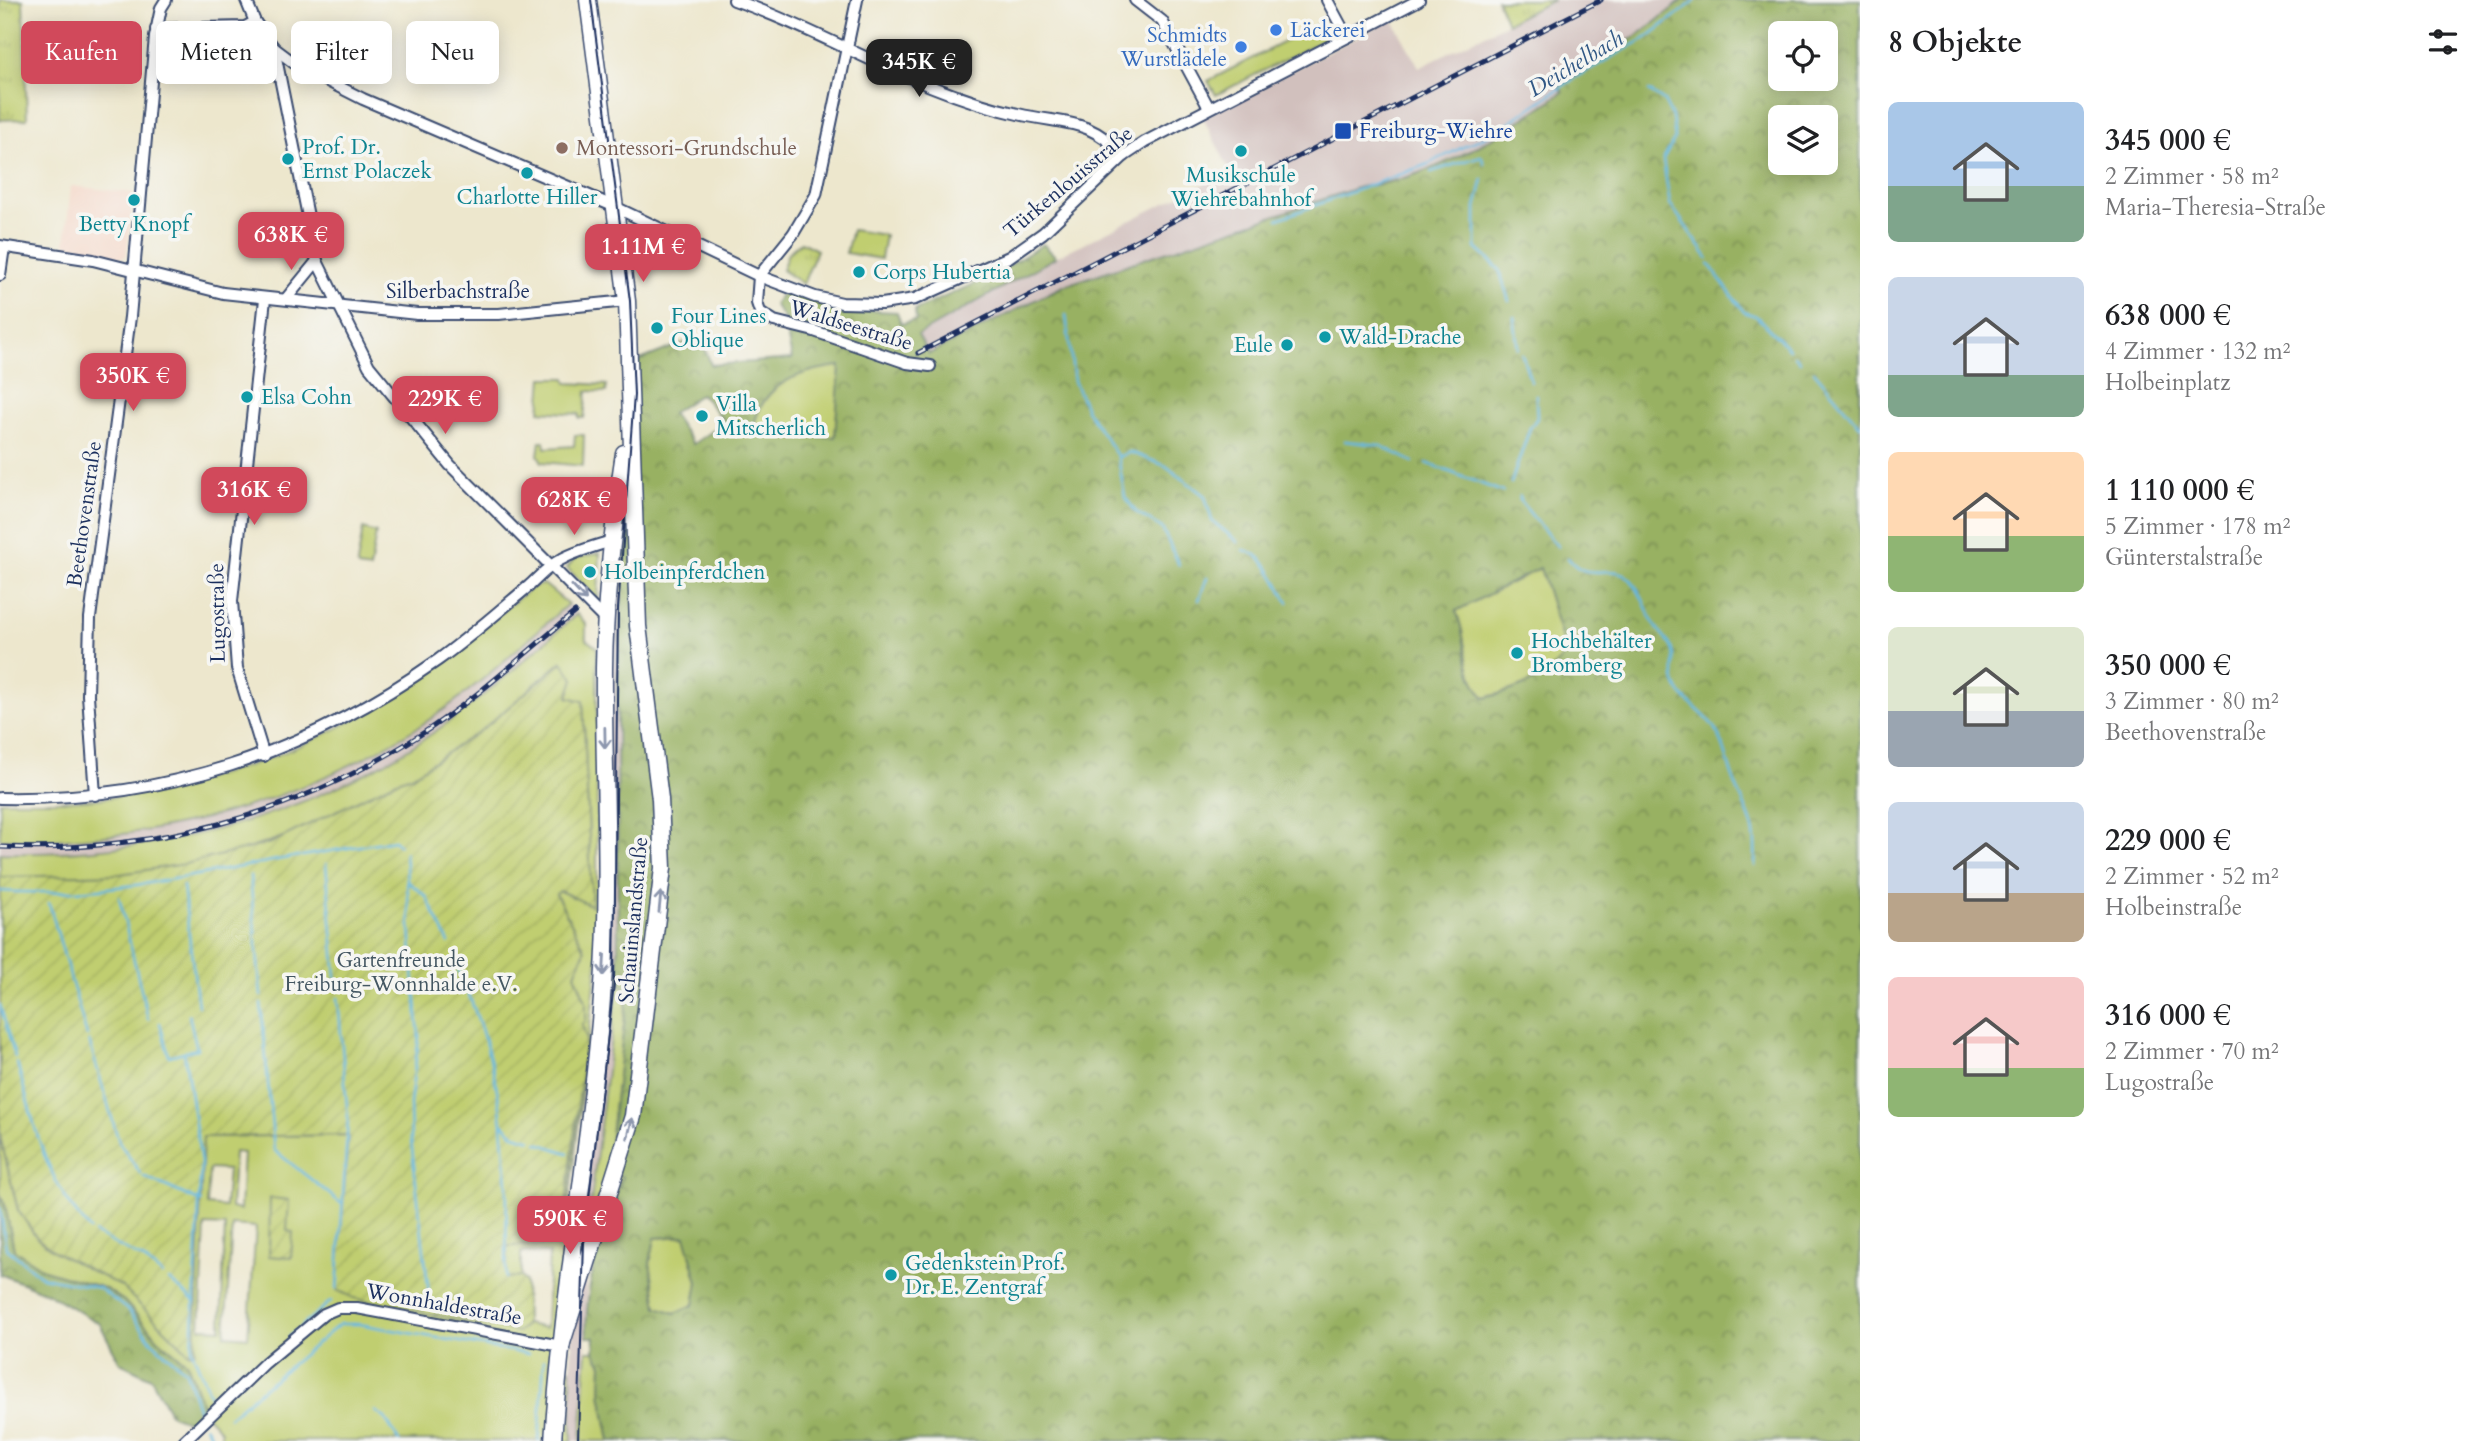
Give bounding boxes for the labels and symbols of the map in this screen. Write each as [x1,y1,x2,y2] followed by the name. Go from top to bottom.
[1290,16,1366,45] place label: Läckerei
[1120,21,1227,74] place label: Schmidts Wurstlädele
[1268,22,1284,38] marker: Läckerei
[1522,23,1629,104] water label: Deichelbach
[1233,39,1249,55] marker: Schmidts Wurstlädele
[862,40,976,99] pin: 345K €
[1359,117,1513,146] place label: Freiburg-Wiehre
[997,120,1139,245] street label: Türkenlouisstraße
[1333,121,1353,141] marker: Freiburg-Wiehre
[302,133,433,186] place label: Prof. Dr. Ernst Polaczek
[576,134,797,163] place label: Montessori-Grundschule
[554,140,570,156] marker: Montessori-Grundschule
[1233,143,1249,159] marker: Musikschule Wiehrebahnhof
[280,151,296,167] marker: Prof. Dr. Ernst Polaczek
[1170,161,1315,214] place label: Musikschule Wiehrebahnhof
[519,165,535,181] marker: Charlotte Hiller
[457,183,598,212] place label: Charlotte Hiller
[126,192,142,208] marker: Betty Knopf
[79,210,193,239] place label: Betty Knopf
[234,212,348,272] pin: 638K €
[578,224,708,284] pin: 1.11M €
[873,258,1011,287] place label: Corps Hubertia
[851,264,867,280] marker: Corps Hubertia
[386,277,530,306] street label: Silberbachstraße
[785,293,916,358] street label: Waldseestraße
[671,302,766,355] place label: Four Lines Oblique
[649,320,665,336] marker: Four Lines Oblique
[1338,323,1462,352] place label: Wald-Drache
[1317,329,1333,345] marker: Wald-Drache
[1234,331,1273,360] place label: Eule
[1279,337,1295,353] marker: Eule
[76,354,190,413] pin: 350K €
[388,376,502,436] pin: 229K €
[261,383,352,412] place label: Elsa Cohn
[239,389,255,405] marker: Elsa Cohn
[716,390,826,443] place label: Villa Mitscherlich
[694,408,710,424] marker: Villa Mitscherlich
[60,439,109,589] street label: Beethovenstraße
[197,468,311,527] pin: 316K €
[517,477,631,537] pin: 628K €
[604,558,765,587] place label: Holbeinpferdchen
[202,563,233,663] street label: Lugostraße
[582,564,598,580] marker: Holbeinpferdchen
[570,584,587,601] one-way arrow
[1531,627,1652,680] place label: Hochbehälter Bromberg
[1509,645,1525,661] marker: Hochbehälter Bromberg
[598,726,612,749] one-way arrow
[612,836,655,1005] street label: Schauinslandstraße
[653,891,666,914] one-way arrow
[285,946,518,999] park label: Gartenfreunde Freiburg-Wonnhalde e.V.
[597,954,610,976] one-way arrow
[624,1117,638,1140] one-way arrow
[513,1196,627,1256] pin: 590K €
[905,1249,1065,1302] place label: Gedenkstein Prof. Dr. E. Zentgraf
[883,1267,899,1283] marker: Gedenkstein Prof. Dr. E. Zentgraf
[363,1276,524,1332] street label: Wonnhaldestraße

